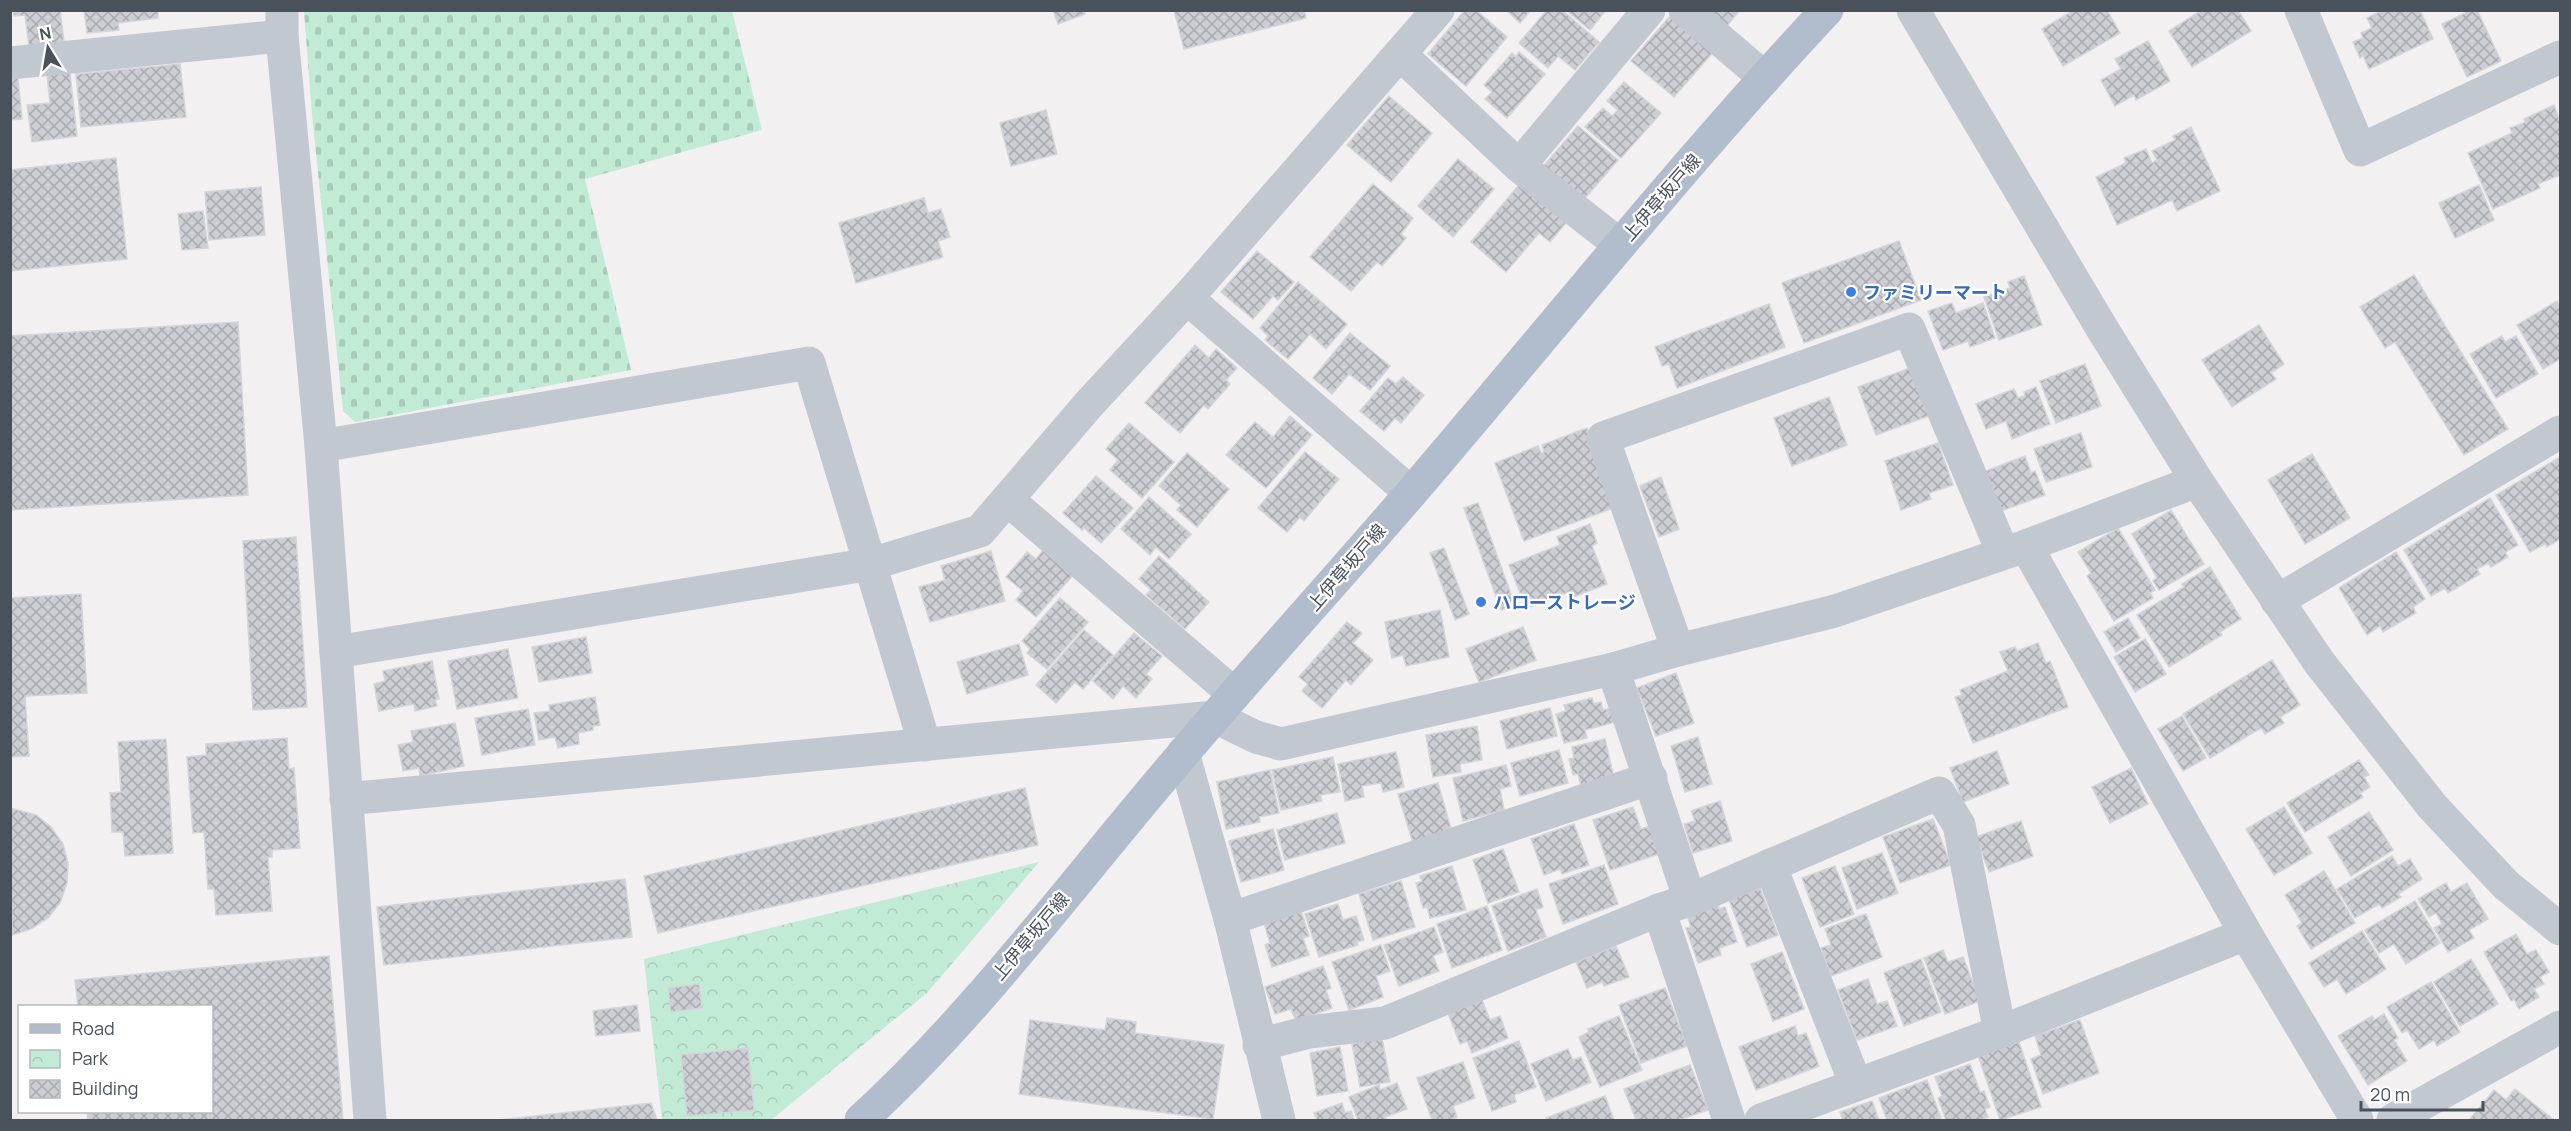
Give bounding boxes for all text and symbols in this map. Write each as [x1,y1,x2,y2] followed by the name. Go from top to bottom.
[18,18,78,78] north arrow
[37,21,53,45] text: N
[1617,148,1705,246] street label: 上伊草坂戸線
[1863,280,2007,304] place label: ファミリーマート
[1844,285,1858,299] marker: ファミリーマート
[1302,518,1390,616] street label: 上伊草坂戸線
[1493,590,1636,614] place label: ハローストレージ
[1474,595,1488,609] marker: ハローストレージ
[986,887,1074,985] street label: 上伊草坂戸線
[18,1005,213,1113] legend
[72,1016,115,1040] text: Road
[72,1046,109,1070] text: Park
[2361,1074,2482,1112] scale bar
[72,1076,138,1100] text: Building
[2370,1082,2410,1106] text: 20 m

